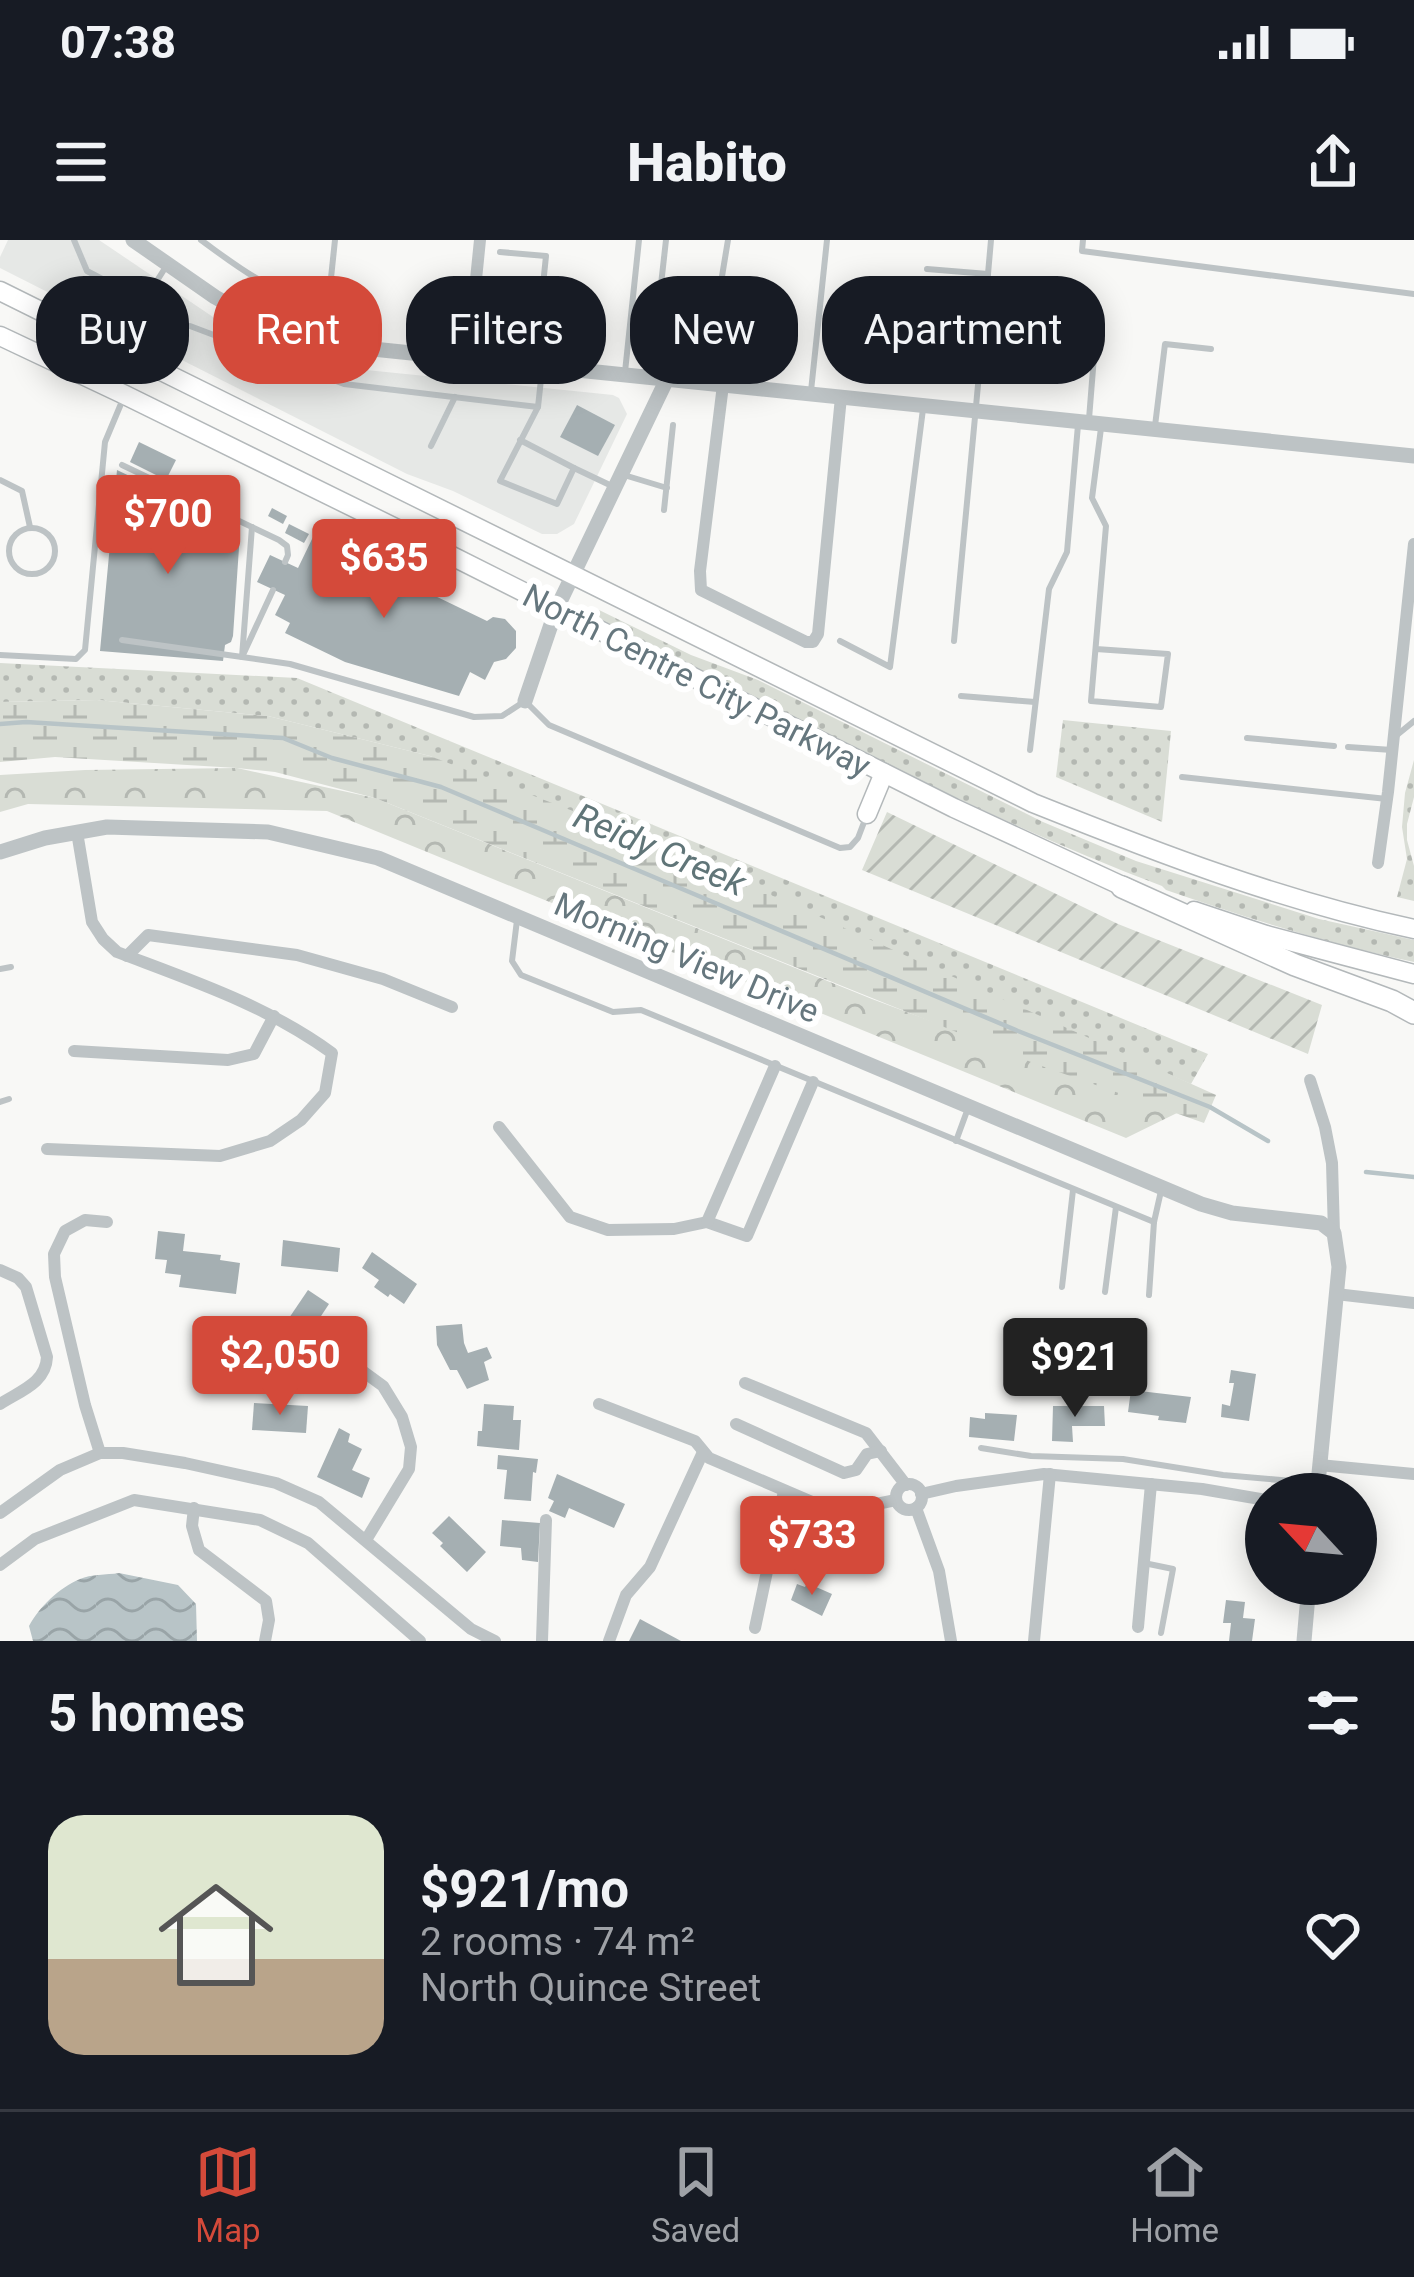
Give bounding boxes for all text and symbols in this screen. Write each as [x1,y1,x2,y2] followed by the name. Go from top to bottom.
[60,16,176,69] text: 07:38
[48,129,114,195] icon: menu
[1300,129,1366,195] icon: share
[627,131,787,194] text: Habito
[36,276,189,384] chip: Buy
[213,276,382,384] chip: Rent
[406,276,606,384] chip: Filters
[630,276,798,384] chip: New
[822,276,1105,384] chip: Apartment
[97,475,239,577] pin: $700
[123,491,213,537] text: $700
[313,519,455,621] pin: $635
[339,535,429,581] text: $635
[516,576,877,785] street label: North Centre City Parkway
[567,795,753,905] water label: Reidy Creek
[549,884,825,1031] street label: Morning View Drive
[182,1316,378,1418] pin: $2,050
[1004,1318,1146,1420] pin: $921
[219,1332,341,1378] text: $2,050
[1030,1334,1120,1380] text: $921
[1245,1473,1377,1605] north arrow
[1245,1473,1377,1605] map controls
[741,1496,883,1598] pin: $733
[767,1512,857,1558] text: $733
[1300,1680,1366,1746] icon: filters
[48,1684,245,1743] text: 5 homes
[420,1860,629,1919] text: $921/mo
[144,1863,288,2007] icon: home
[1300,1902,1366,1968] icon: heart
[420,1919,695,1965] text: 2 rooms · 74 m²
[420,1965,761,2011] text: North Quince Street
[195,2139,261,2250] tab: Map
[651,2139,740,2250] tab: Saved
[1130,2139,1219,2250] tab: Home

